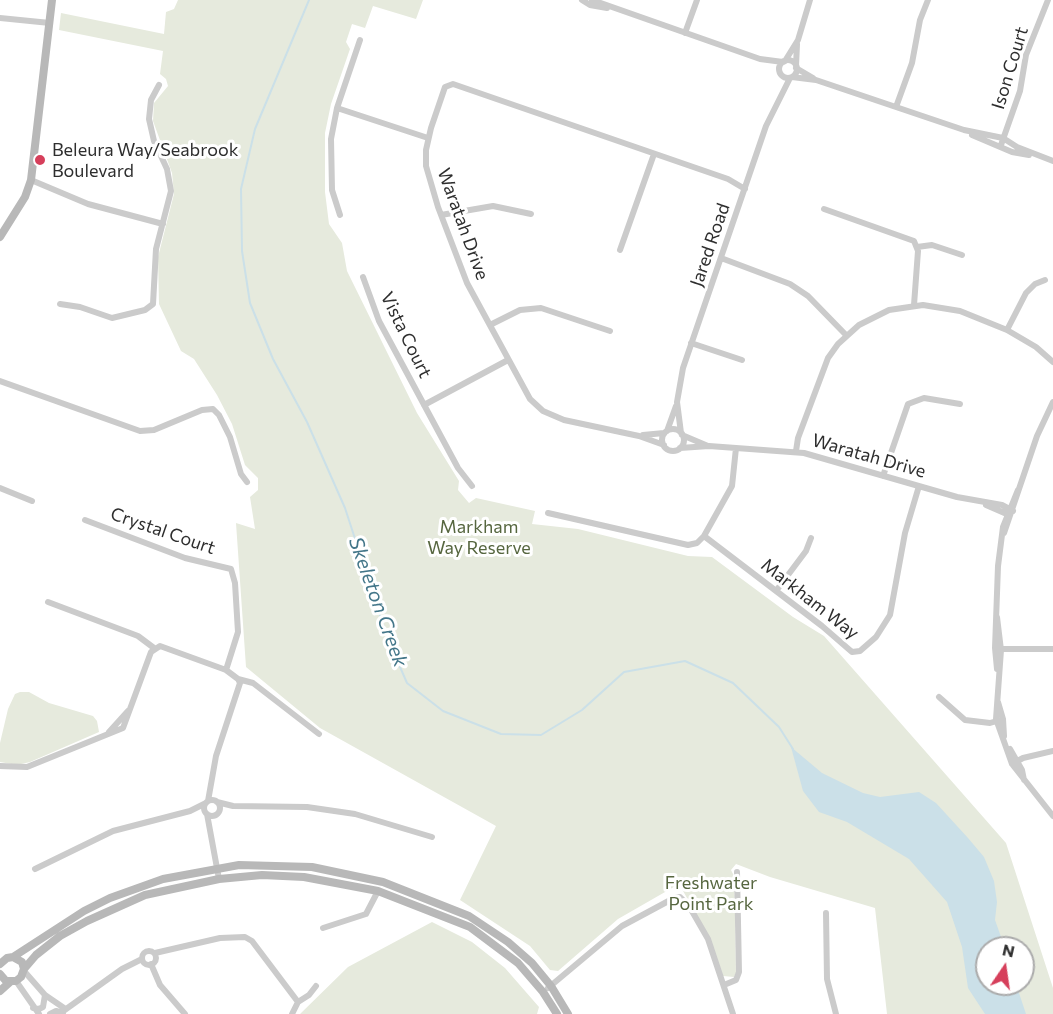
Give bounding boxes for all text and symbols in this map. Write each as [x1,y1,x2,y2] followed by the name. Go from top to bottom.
[987,24,1033,112] street label: Ison Court
[52,139,238,182] place label: Beleura Way/Seabrook Boulevard
[33,153,47,167] marker: Beleura Way/Seabrook Boulevard
[433,165,493,283] street label: Waratah Drive
[686,200,734,290] street label: Jared Road
[376,288,436,382] street label: Vista Court
[810,429,928,483] street label: Waratah Drive
[108,503,218,559] street label: Crystal Court
[427,516,531,558] park label: Markham Way Reserve
[343,534,413,670] water label: Skeleton Creek
[757,554,863,644] street label: Markham Way
[665,872,757,914] park label: Freshwater Point Park
[975,936,1035,996] north arrow
[1001,939,1017,961] text: N

